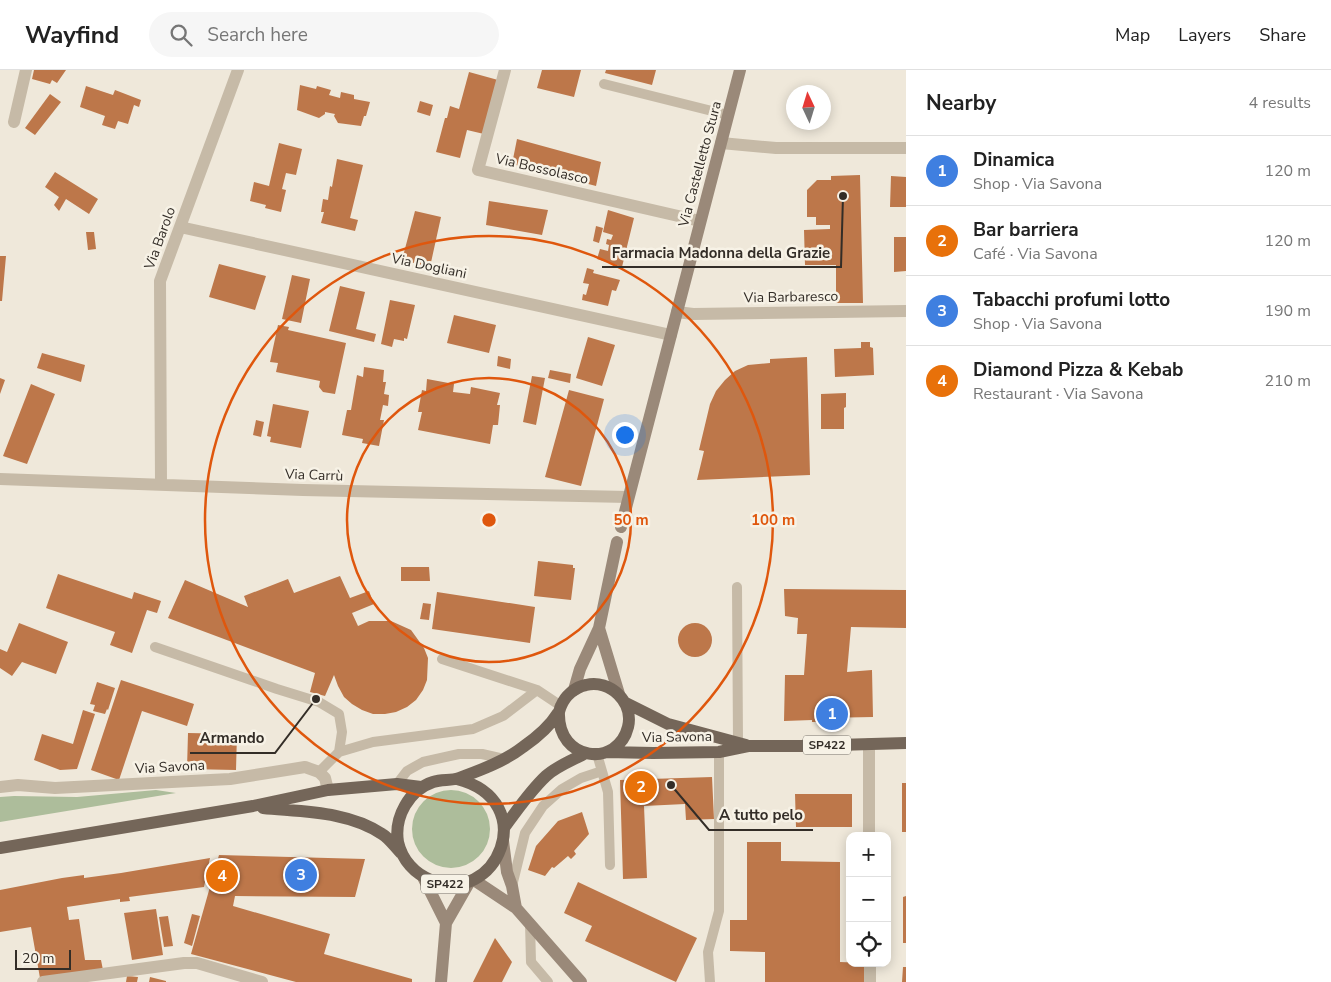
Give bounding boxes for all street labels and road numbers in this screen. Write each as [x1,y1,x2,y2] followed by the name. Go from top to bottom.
[674,99,726,230] street label: Via Castelletto Stura
[493,149,591,189] street label: Via Bossolasco
[140,204,180,273] street label: Via Barolo
[389,249,468,283] street label: Via Dogliani
[743,287,839,307] street label: Via Barbaresco
[283,464,344,486] street label: Via Carrù
[641,727,712,747] street label: Via Savona
[803,736,851,754] road number: SP422
[133,756,206,778] street label: Via Savona
[421,874,469,894] road number: SP422

